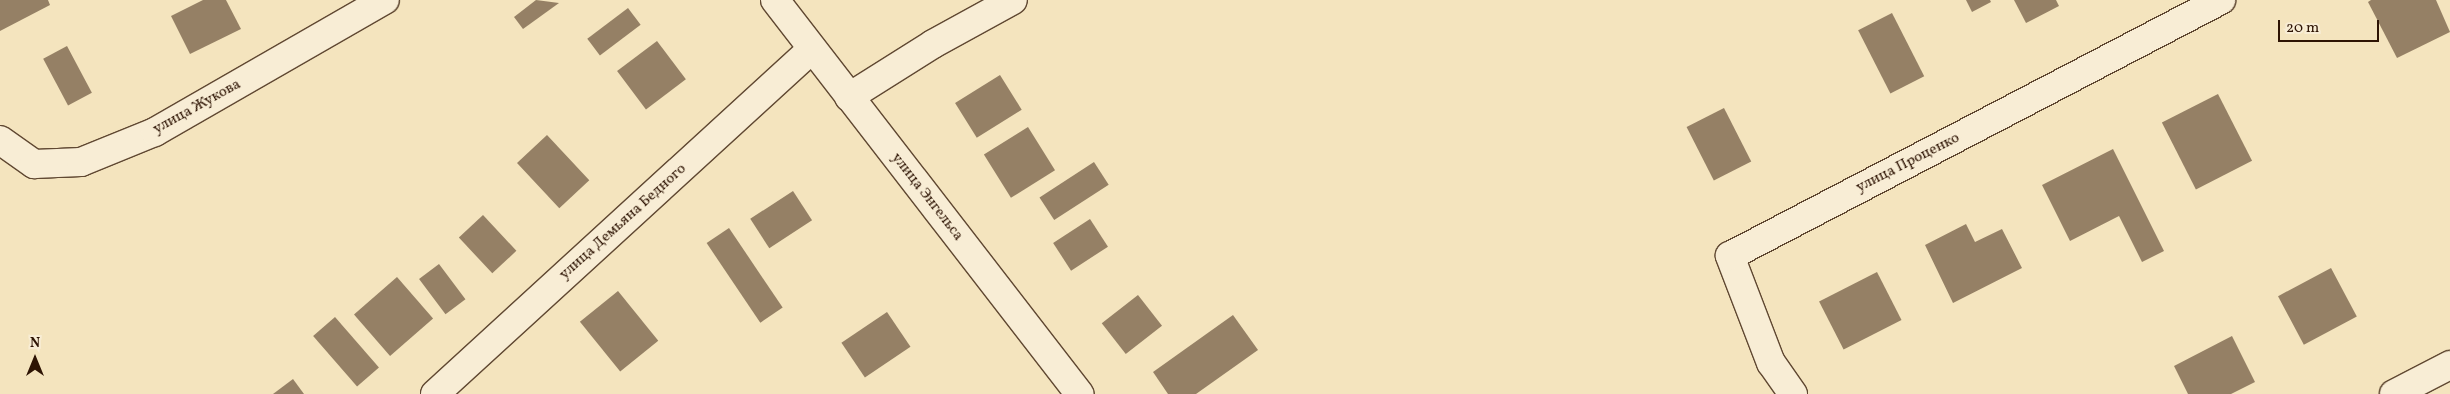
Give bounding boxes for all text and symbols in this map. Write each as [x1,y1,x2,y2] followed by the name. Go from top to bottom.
[2280,10,2381,42] scale bar
[2286,18,2319,39] text: 20 m
[150,76,244,138] street label: улица Жукова
[1853,129,1963,197] street label: улица Проценко
[887,150,967,244] street label: улица Энгельса
[556,160,690,284] street label: улица Демьяна Бедного
[10,334,60,384] north arrow
[30,334,40,353] text: N

